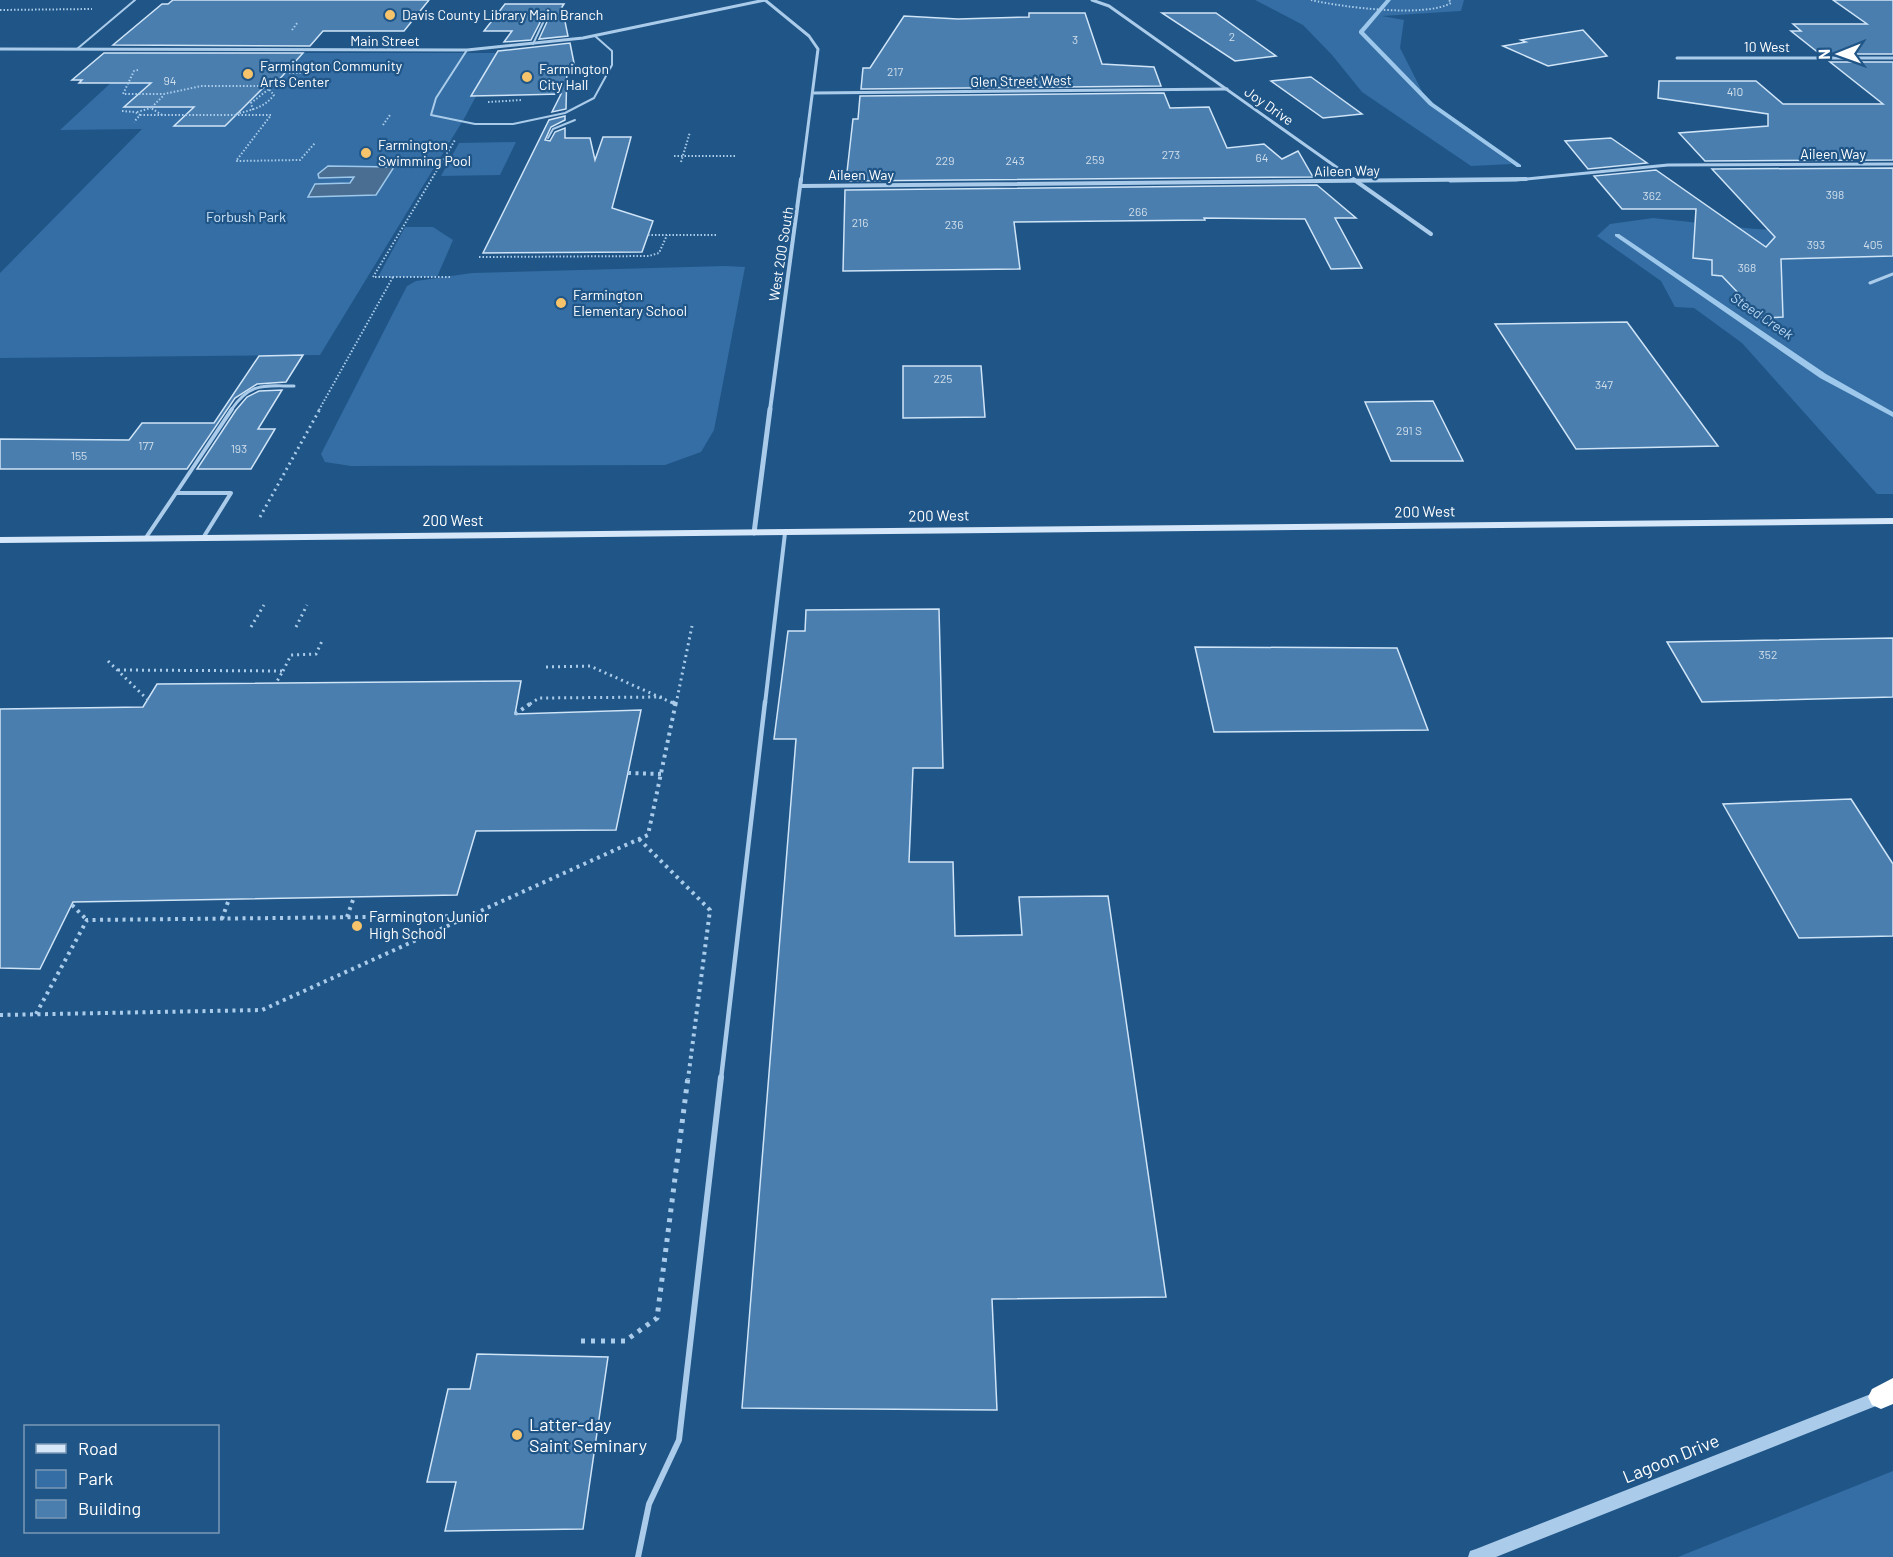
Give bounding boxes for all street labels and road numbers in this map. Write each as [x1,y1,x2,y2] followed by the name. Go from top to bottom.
[350,32,420,49] street label: Main Street
[1744,38,1790,55] street label: 10 West
[970,71,1072,90] street label: Glen Street West
[1242,83,1297,129] street label: Joy Drive
[1800,145,1866,162] street label: Aileen Way
[1314,161,1381,180] street label: Aileen Way
[828,166,894,183] street label: Aileen Way
[765,205,796,302] street label: West 200 South
[1394,501,1456,521] street label: 200 West
[908,505,970,525] street label: 200 West
[423,511,483,529] street label: 200 West
[1619,1429,1722,1487] street label: Lagoon Drive

